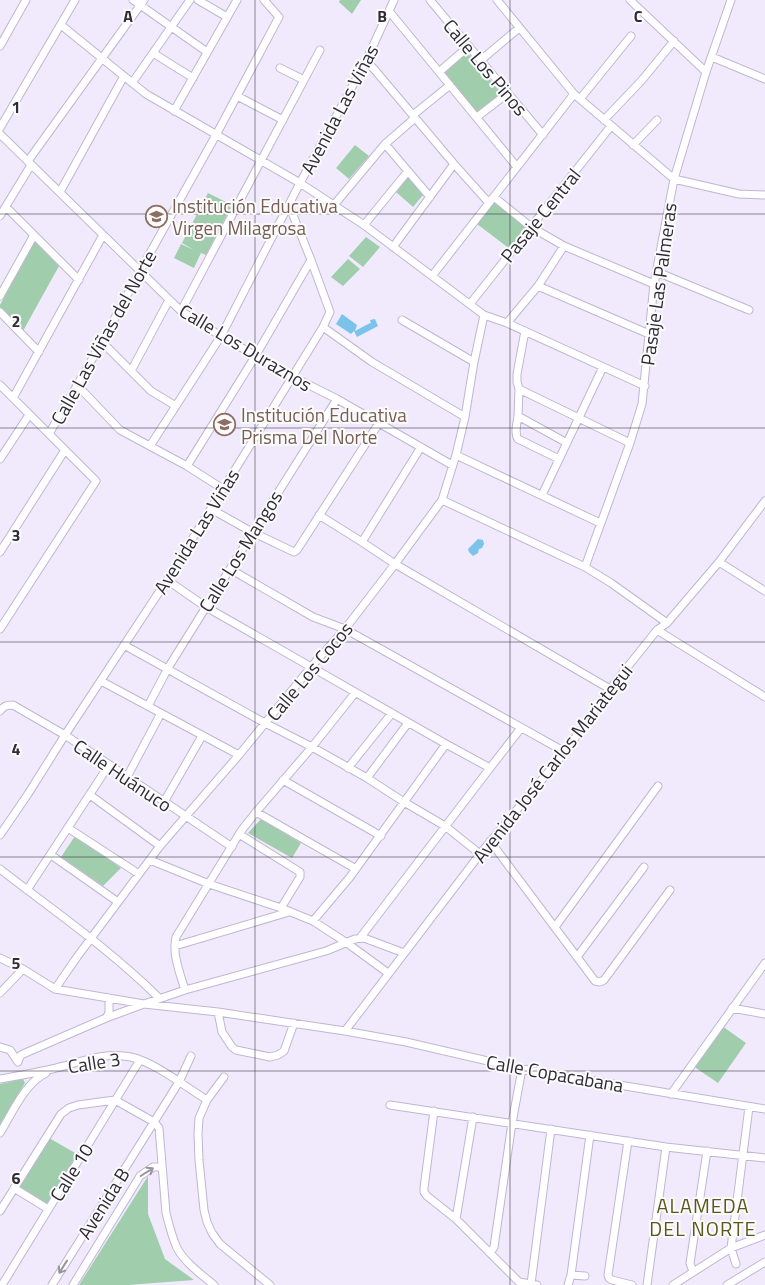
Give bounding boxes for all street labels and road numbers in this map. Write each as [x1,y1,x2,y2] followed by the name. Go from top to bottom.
[437,12,535,122] street label: Calle Los Pinos
[293,39,385,179] street label: Avenida Las Viñas
[493,162,587,268] street label: Pasaje Central
[632,201,684,367] street label: Pasaje Las Palmeras
[43,244,163,430] street label: Calle Las Viñas del Norte
[174,296,318,398] street label: Calle Los Duraznos
[146,463,246,599] street label: Avenida Las Viñas
[191,484,289,618] street label: Calle Los Mangos
[259,615,359,727] street label: Calle Los Cocos
[465,657,639,869] street label: Avenida José Carlos Mariategui
[68,731,178,819] street label: Calle Huánuco
[66,1044,122,1080] street label: Calle 3
[484,1047,627,1099] street label: Calle Copacabana
[42,1137,100,1207] street label: Calle 10
[70,1162,136,1244] street label: Avenida B

